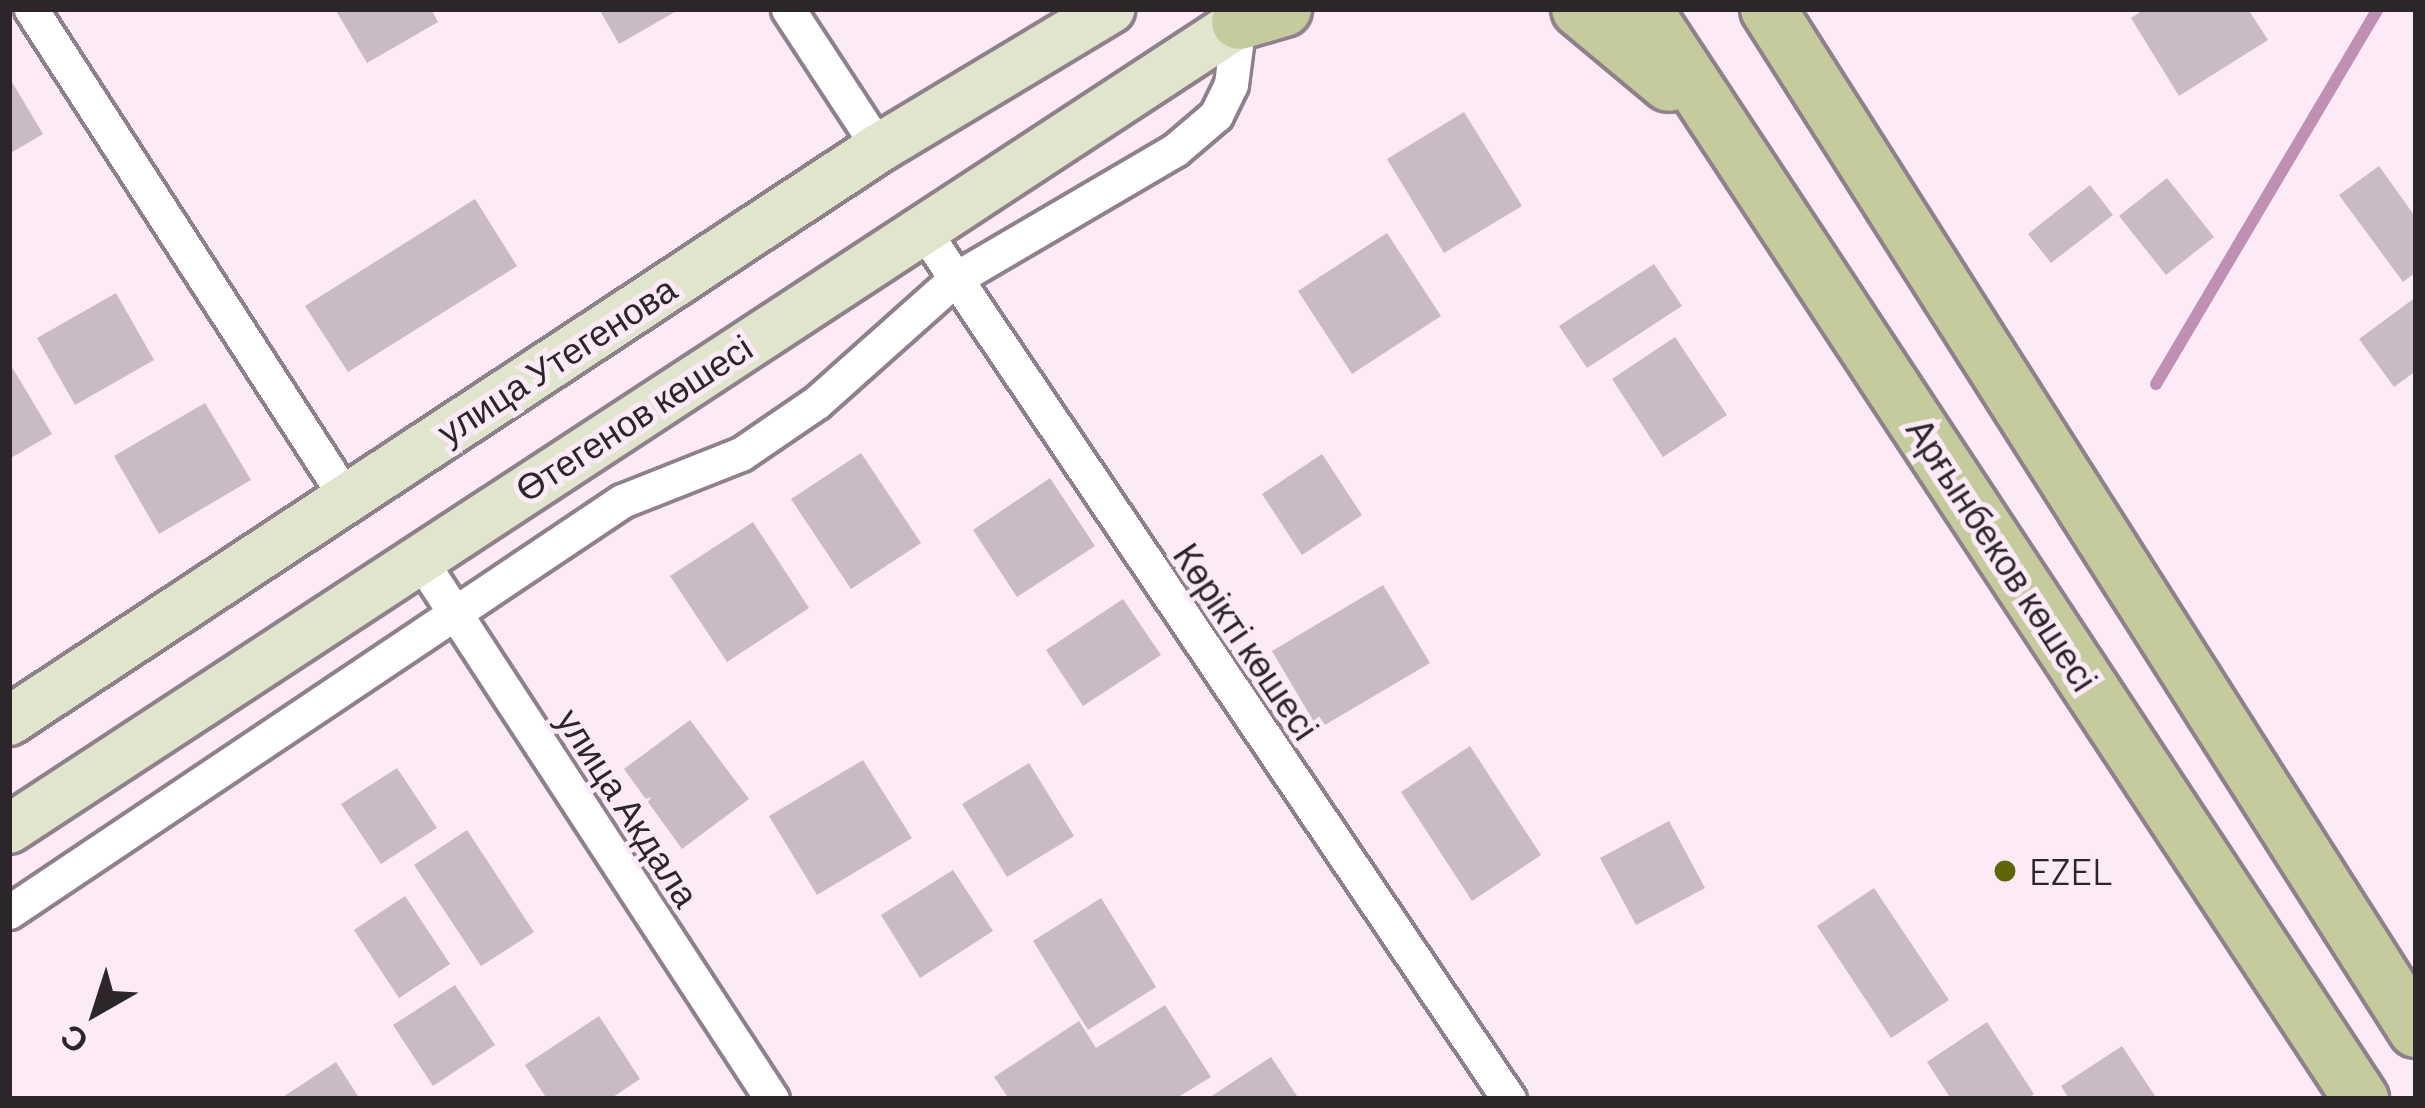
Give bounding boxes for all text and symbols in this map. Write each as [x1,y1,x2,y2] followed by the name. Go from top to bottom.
[428,266,684,452] street label: улица Утегенова
[507,324,759,510] street label: Өтегенов көшесі
[1899,410,2107,698] street label: Арғынбеков көшесі
[1165,535,1329,747] street label: Көрікті көшесі
[549,700,709,914] street label: улица Акдала
[2029,849,2113,893] place label: EZEL
[1992,858,2018,884] marker: EZEL
[36,952,156,1072] north arrow
[51,1017,95,1063] text: С

